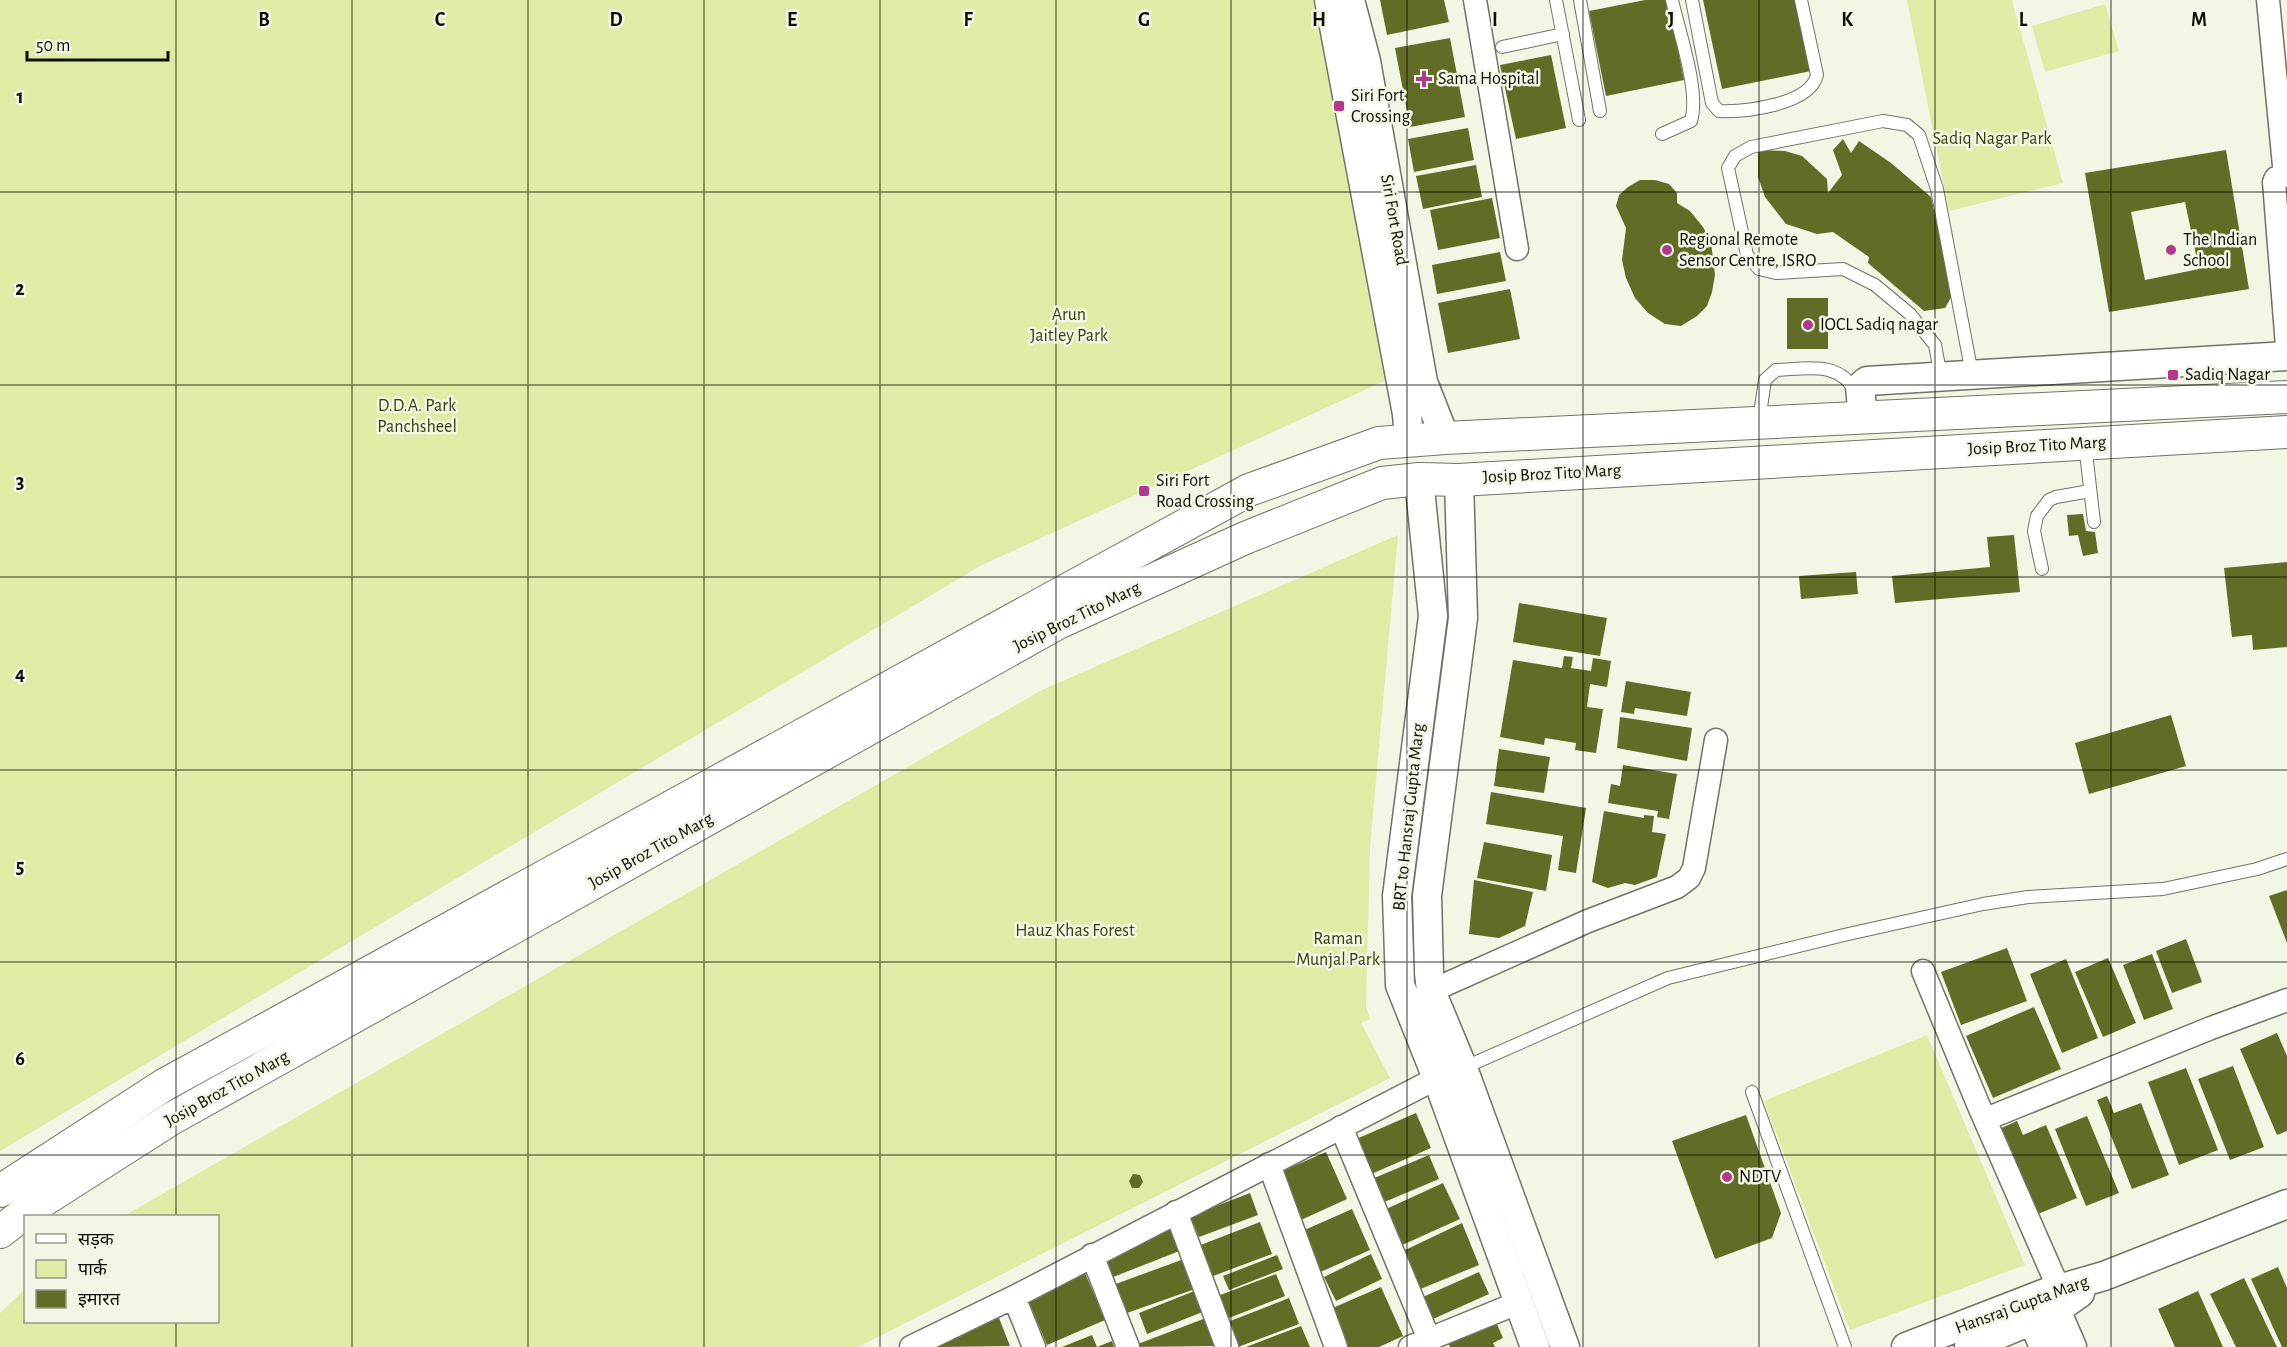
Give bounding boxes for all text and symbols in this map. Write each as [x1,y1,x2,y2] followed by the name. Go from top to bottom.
[258,10,270,30] text: B
[435,10,446,30] text: C
[609,10,623,30] text: D
[787,10,797,30] text: E
[963,10,973,30] text: F
[1138,10,1150,30] text: G
[1312,10,1326,30] text: H
[1492,10,1498,30] text: I
[1668,10,1674,30] text: J
[1841,10,1853,30] text: K
[2019,10,2028,30] text: L
[2191,10,2207,30] text: M
[27,24,168,62] scale bar
[36,37,70,55] text: 50 m
[1415,70,1433,88] marker: Sama Hospital
[1438,70,1539,88] place label: Sama Hospital
[16,87,24,107] text: 1
[1351,87,1411,126] place label: Siri Fort Crossing
[1332,99,1346,113] marker: Siri Fort Crossing
[1932,130,2052,148] park label: Sadiq Nagar Park
[1377,173,1411,267] street label: Siri Fort Road
[1679,231,1816,270] place label: Regional Remote Sensor Centre, ISRO
[2183,231,2257,270] place label: The Indian School
[1660,243,1674,257] marker: Regional Remote Sensor Centre, ISRO
[2164,243,2178,257] marker: The Indian School
[15,279,25,299] text: 2
[1030,306,1109,345] park label: Arun Jaitley Park
[1820,316,1938,334] place label: IOCL Sadiq nagar
[1801,318,1815,332] marker: IOCL Sadiq nagar
[2185,366,2270,384] place label: Sadiq Nagar
[2166,368,2180,382] marker: Sadiq Nagar
[377,397,457,436] park label: D.D.A. Park Panchsheel
[1967,433,2107,459] street label: Josip Broz Tito Marg
[1482,461,1622,487] street label: Josip Broz Tito Marg
[16,472,24,492] text: 3
[1156,472,1254,511] place label: Siri Fort Road Crossing
[1137,484,1151,498] marker: Siri Fort Road Crossing
[1011,578,1143,655] street label: Josip Broz Tito Marg
[15,664,25,684] text: 4
[1390,722,1428,912] street label: BRT to Hansraj Gupta Marg
[586,809,716,892] street label: Josip Broz Tito Marg
[16,857,24,877] text: 5
[1015,922,1135,940] park label: Hauz Khas Forest
[1296,930,1381,969] park label: Raman Munjal Park
[162,1047,292,1130] street label: Josip Broz Tito Marg
[15,1049,25,1069] text: 6
[1739,1168,1782,1186] place label: NDTV
[1720,1170,1734,1184] marker: NDTV
[24,1215,219,1323] legend
[78,1231,115,1249] text: सड़क
[78,1258,108,1279] text: पार्क
[1953,1272,2091,1337] street label: Hansraj Gupta Marg
[78,1291,121,1309] text: इमारत

